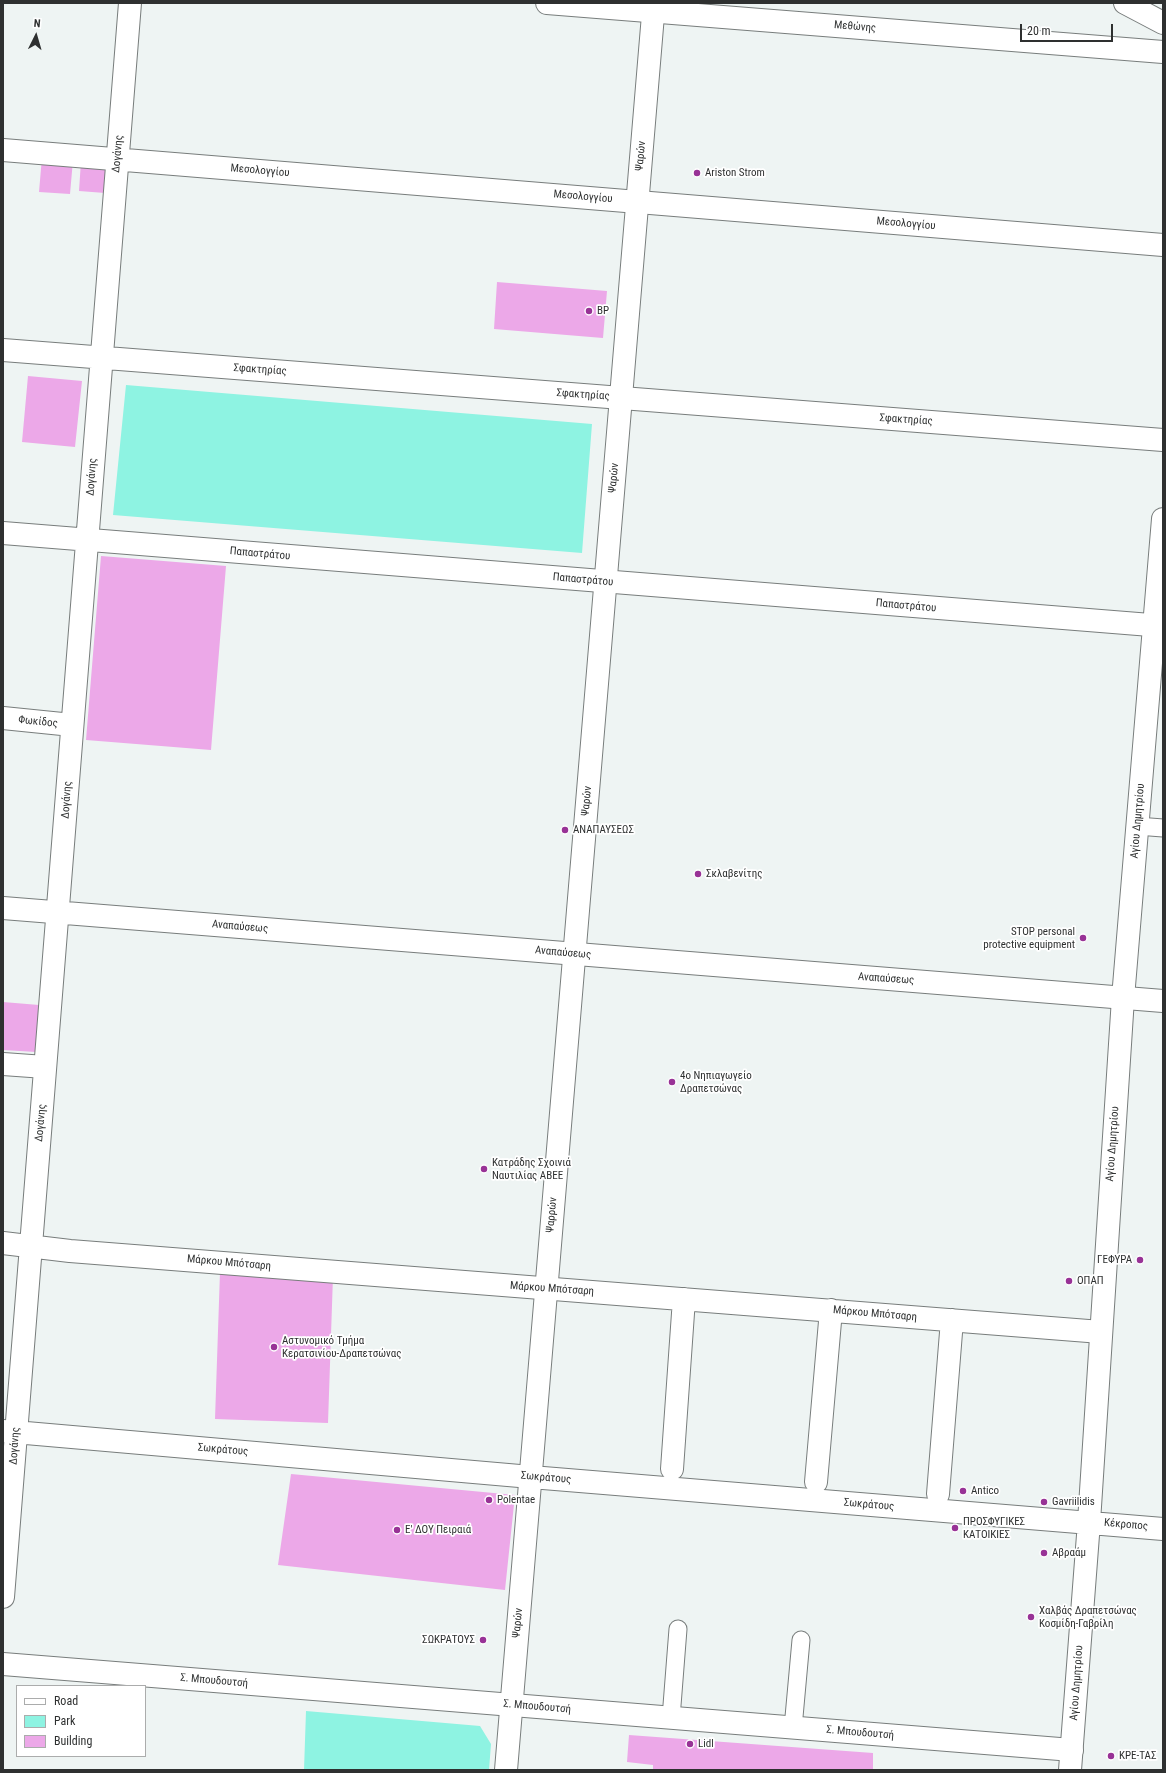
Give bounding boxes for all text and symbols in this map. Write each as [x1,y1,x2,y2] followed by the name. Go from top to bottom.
[16,16,56,56] north arrow
[1022,16,1115,42] scale bar
[33,17,41,30] text: N
[833,19,877,35] street label: Μεθώνης
[1027,24,1051,38] text: 20 m
[110,135,126,173] street label: Δογάνης
[633,140,649,172] street label: Ψαρών
[230,162,290,180] street label: Μεσολογγίου
[705,166,765,180] place label: Ariston Strom
[692,168,702,178] marker: Ariston Strom
[553,188,613,206] street label: Μεσολογγίου
[876,215,936,233] street label: Μεσολογγίου
[597,304,609,318] place label: BP
[584,306,594,316] marker: BP
[233,362,287,378] street label: Σφακτηρίας
[556,387,610,403] street label: Σφακτηρίας
[879,412,933,428] street label: Σφακτηρίας
[84,458,100,496] street label: Δογάνης
[606,462,622,494] street label: Ψαρών
[229,545,291,563] street label: Παπαστράτου
[552,571,614,589] street label: Παπαστράτου
[875,597,937,615] street label: Παπαστράτου
[18,713,58,731] street label: Φωκίδος
[59,781,75,819] street label: Δογάνης
[1128,783,1148,859] street label: Αγίου Δημητρίου
[579,785,595,817] street label: Ψαρών
[573,823,634,837] place label: ΑΝΑΠΑΥΣΕΩΣ
[560,825,570,835] marker: ΑΝΑΠΑΥΣΕΩΣ
[706,867,762,881] place label: Σκλαβενίτης
[693,869,703,879] marker: Σκλαβενίτης
[211,918,269,936] street label: Αναπαύσεως
[983,925,1075,951] place label: STOP personal protective equipment
[1078,933,1088,943] marker: STOP personal protective equipment
[534,944,592,962] street label: Αναπαύσεως
[857,970,915,988] street label: Αναπαύσεως
[680,1069,752,1095] place label: 4ο Νηπιαγωγείο Δραπετσώνας
[667,1077,677,1087] marker: 4ο Νηπιαγωγείο Δραπετσώνας
[33,1104,49,1142] street label: Δογάνης
[1104,1106,1122,1182] street label: Αγίου Δημητρίου
[492,1156,571,1182] place label: Κατράδης Σχοινιά Ναυτιλίας ΑΒΕΕ
[479,1164,489,1174] marker: Κατράδης Σχοινιά Ναυτιλίας ΑΒΕΕ
[544,1197,560,1233] street label: Ψαρρών
[186,1253,272,1273] street label: Μάρκου Μπότσαρη
[1097,1253,1132,1267] place label: ΓΕΦΥΡΑ
[1135,1255,1145,1265] marker: ΓΕΦΥΡΑ
[1077,1274,1104,1288] place label: ΟΠΑΠ
[1064,1276,1074,1286] marker: ΟΠΑΠ
[510,1279,594,1299] street label: Μάρκου Μπότσαρη
[832,1304,918,1324] street label: Μάρκου Μπότσαρη
[282,1334,401,1360] place label: Αστυνομικό Τμήμα Κερατσινίου-Δραπετσώνας
[269,1342,279,1352] marker: Αστυνομικό Τμήμα Κερατσινίου-Δραπετσώνας
[7,1427,23,1465] street label: Δογάνης
[197,1441,249,1459] street label: Σωκράτους
[520,1469,572,1487] street label: Σωκράτους
[971,1484,999,1498] place label: Antico
[958,1486,968,1496] marker: Antico
[497,1493,535,1507] place label: Polentae
[484,1495,494,1505] marker: Polentae
[1052,1495,1095,1509] place label: Gavriilidis
[843,1496,895,1514] street label: Σωκράτους
[1039,1497,1049,1507] marker: Gavriilidis
[963,1515,1025,1541] place label: ΠΡΟΣΦΥΓΙΚΕΣ ΚΑΤΟΙΚΙΕΣ
[1103,1517,1149,1533] street label: Κέκροπος
[405,1523,471,1537] place label: Ε' ΔΟΥ Πειραιά
[950,1523,960,1533] marker: ΠΡΟΣΦΥΓΙΚΕΣ ΚΑΤΟΙΚΙΕΣ
[392,1525,402,1535] marker: Ε' ΔΟΥ Πειραιά
[1052,1546,1086,1560] place label: Αβραάμ
[1039,1548,1049,1558] marker: Αβραάμ
[1039,1604,1137,1630] place label: Χαλβάς Δραπετσώνας Κοσμίδη-Γαβρίλη
[510,1607,526,1639] street label: Ψαρών
[1026,1612,1036,1622] marker: Χαλβάς Δραπετσώνας Κοσμίδη-Γαβρίλη
[422,1633,475,1647] place label: ΣΩΚΡΑΤΟΥΣ
[478,1635,488,1645] marker: ΣΩΚΡΑΤΟΥΣ
[1068,1645,1086,1721] street label: Αγίου Δημητρίου
[180,1671,248,1691] street label: Σ. Μπουδουτσή
[16,1685,146,1757] legend
[54,1694,78,1708] text: Road
[503,1697,571,1717] street label: Σ. Μπουδουτσή
[54,1714,75,1728] text: Park
[826,1723,894,1743] street label: Σ. Μπουδουτσή
[54,1734,92,1748] text: Building
[698,1737,714,1751] place label: Lidl
[685,1739,695,1749] marker: Lidl
[1119,1749,1156,1763] place label: ΚΡΕ-ΤΑΣ
[1106,1751,1116,1761] marker: ΚΡΕ-ΤΑΣ

